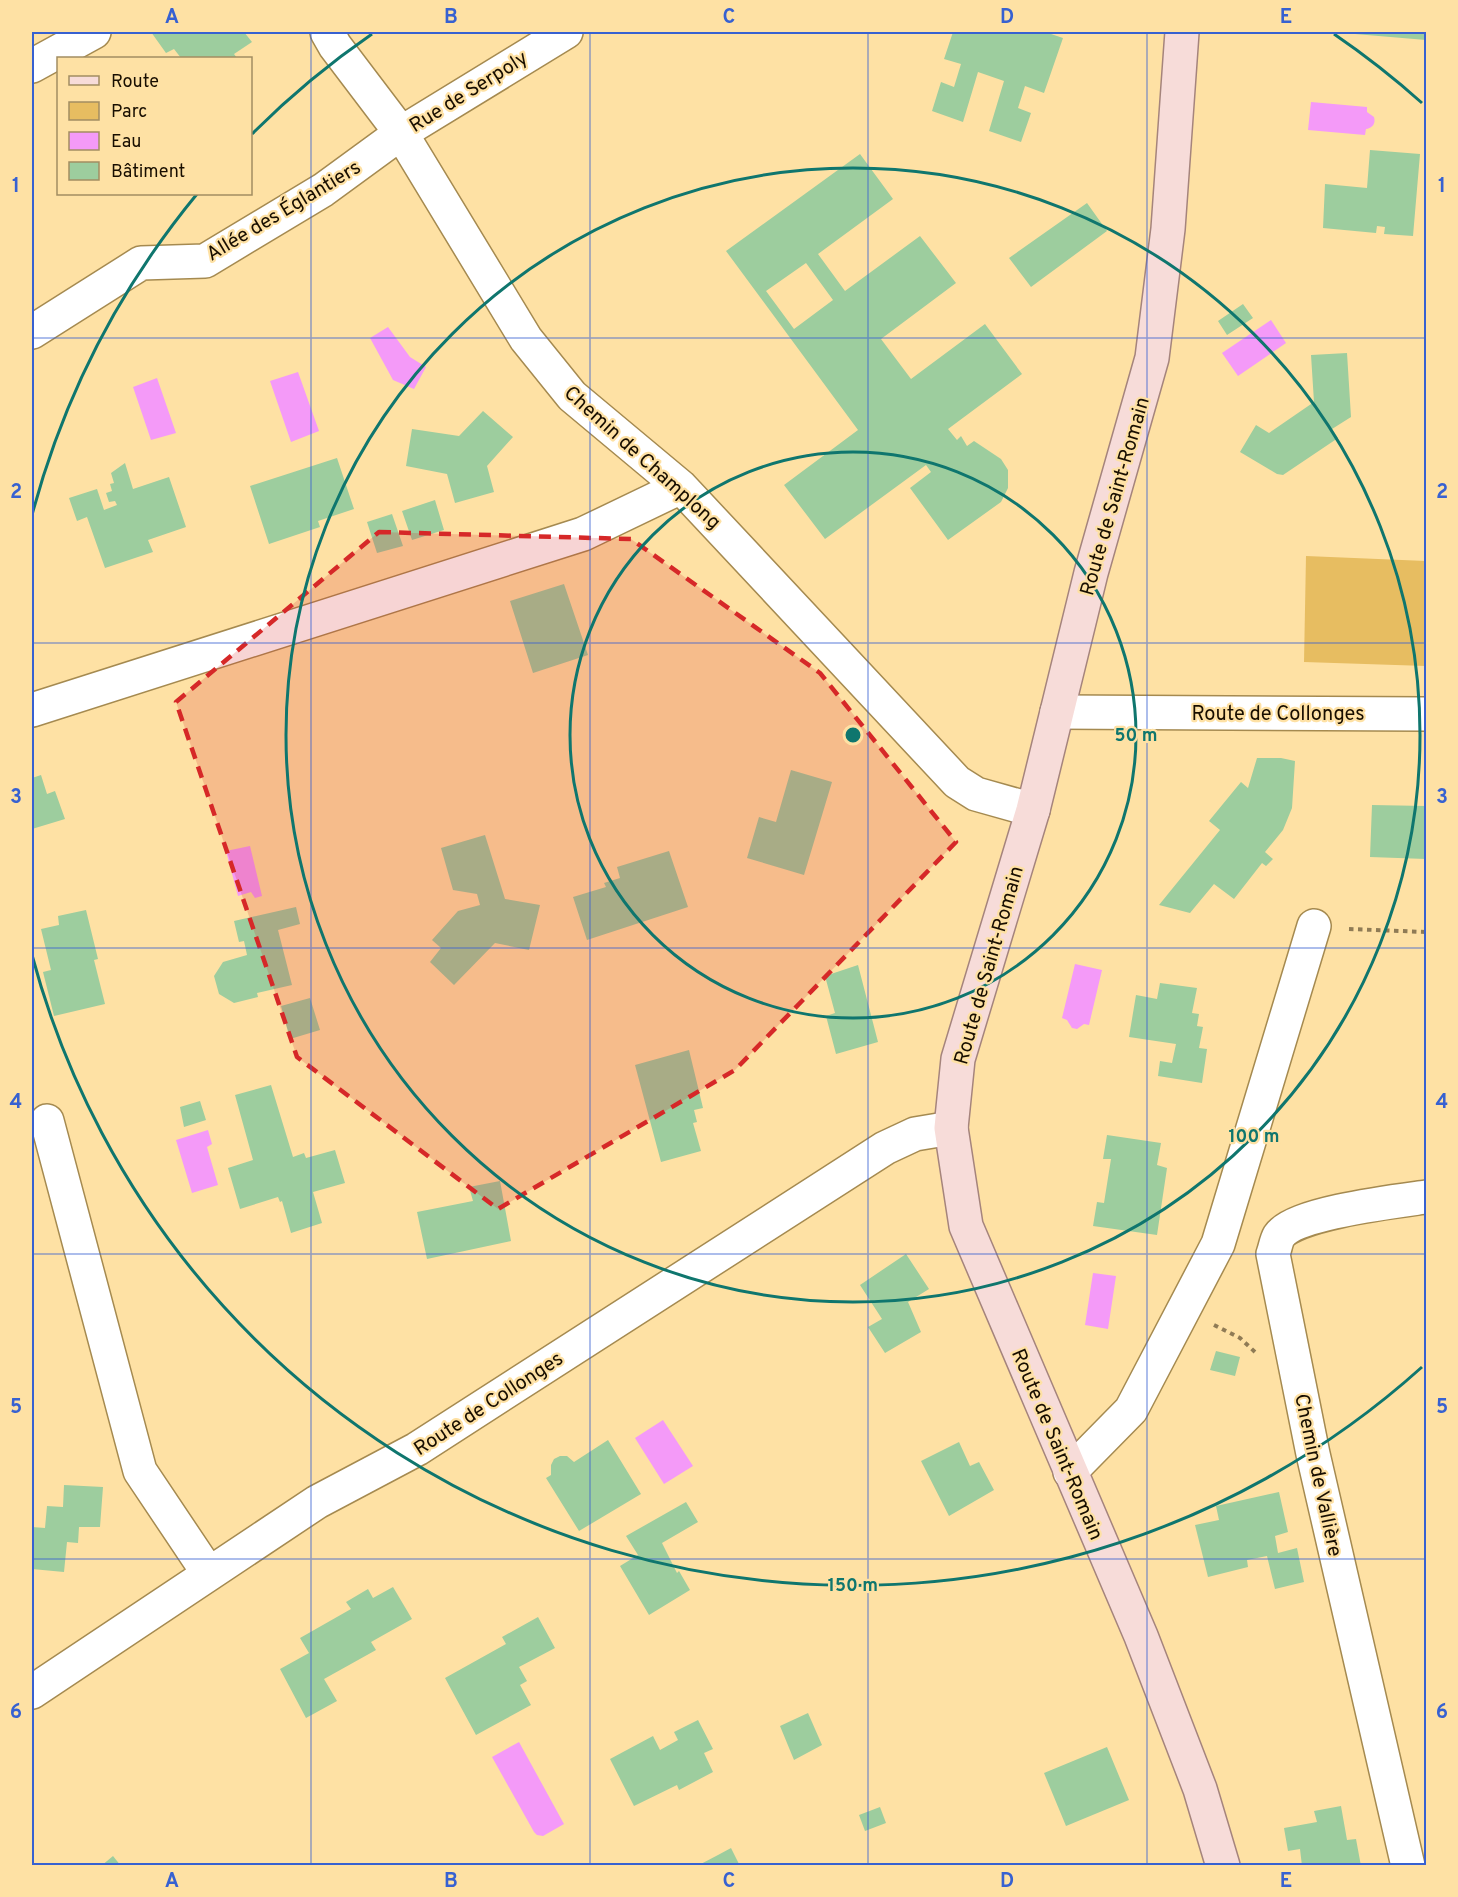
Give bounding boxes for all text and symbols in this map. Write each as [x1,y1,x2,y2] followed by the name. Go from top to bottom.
[165,5,179,31] text: A
[444,5,458,31] text: B
[723,5,735,31] text: C
[1000,5,1014,31] text: D
[1280,5,1292,31] text: E
[405,46,533,140] street label: Rue de Serpoly
[57,57,252,195] legend
[111,71,159,94] text: Route
[111,101,147,124] text: Parc
[111,131,141,154] text: Eau
[201,154,366,268] street label: Allée des Églantiers
[111,161,185,184] text: Bâtiment
[12,174,20,200] text: 1
[1438,174,1446,200] text: 1
[558,381,726,536] street label: Chemin de Champlong
[1075,394,1157,599] street label: Route de Saint-Romain
[10,480,22,506] text: 2
[1436,480,1448,506] text: 2
[1191,702,1365,728] street label: Route de Collonges
[843,725,863,745] centre of rings
[1114,725,1158,748] text: 50 m
[10,785,22,811] text: 3
[1436,785,1448,811] text: 3
[949,863,1031,1068] street label: Route de Saint-Romain
[10,1090,22,1116] text: 4
[1436,1090,1448,1116] text: 4
[1228,1126,1280,1149] text: 100 m
[1004,1345,1108,1544] street label: Route de Saint-Romain
[409,1347,569,1463] street label: Route de Collonges
[1287,1392,1347,1559] street label: Chemin de Vallière
[10,1395,22,1421] text: 5
[1436,1395,1448,1421] text: 5
[828,1575,878,1598] text: 150 m
[10,1700,22,1726] text: 6
[1436,1700,1448,1726] text: 6
[165,1869,179,1895] text: A
[444,1869,458,1895] text: B
[723,1869,735,1895] text: C
[1000,1869,1014,1895] text: D
[1280,1869,1292,1895] text: E

